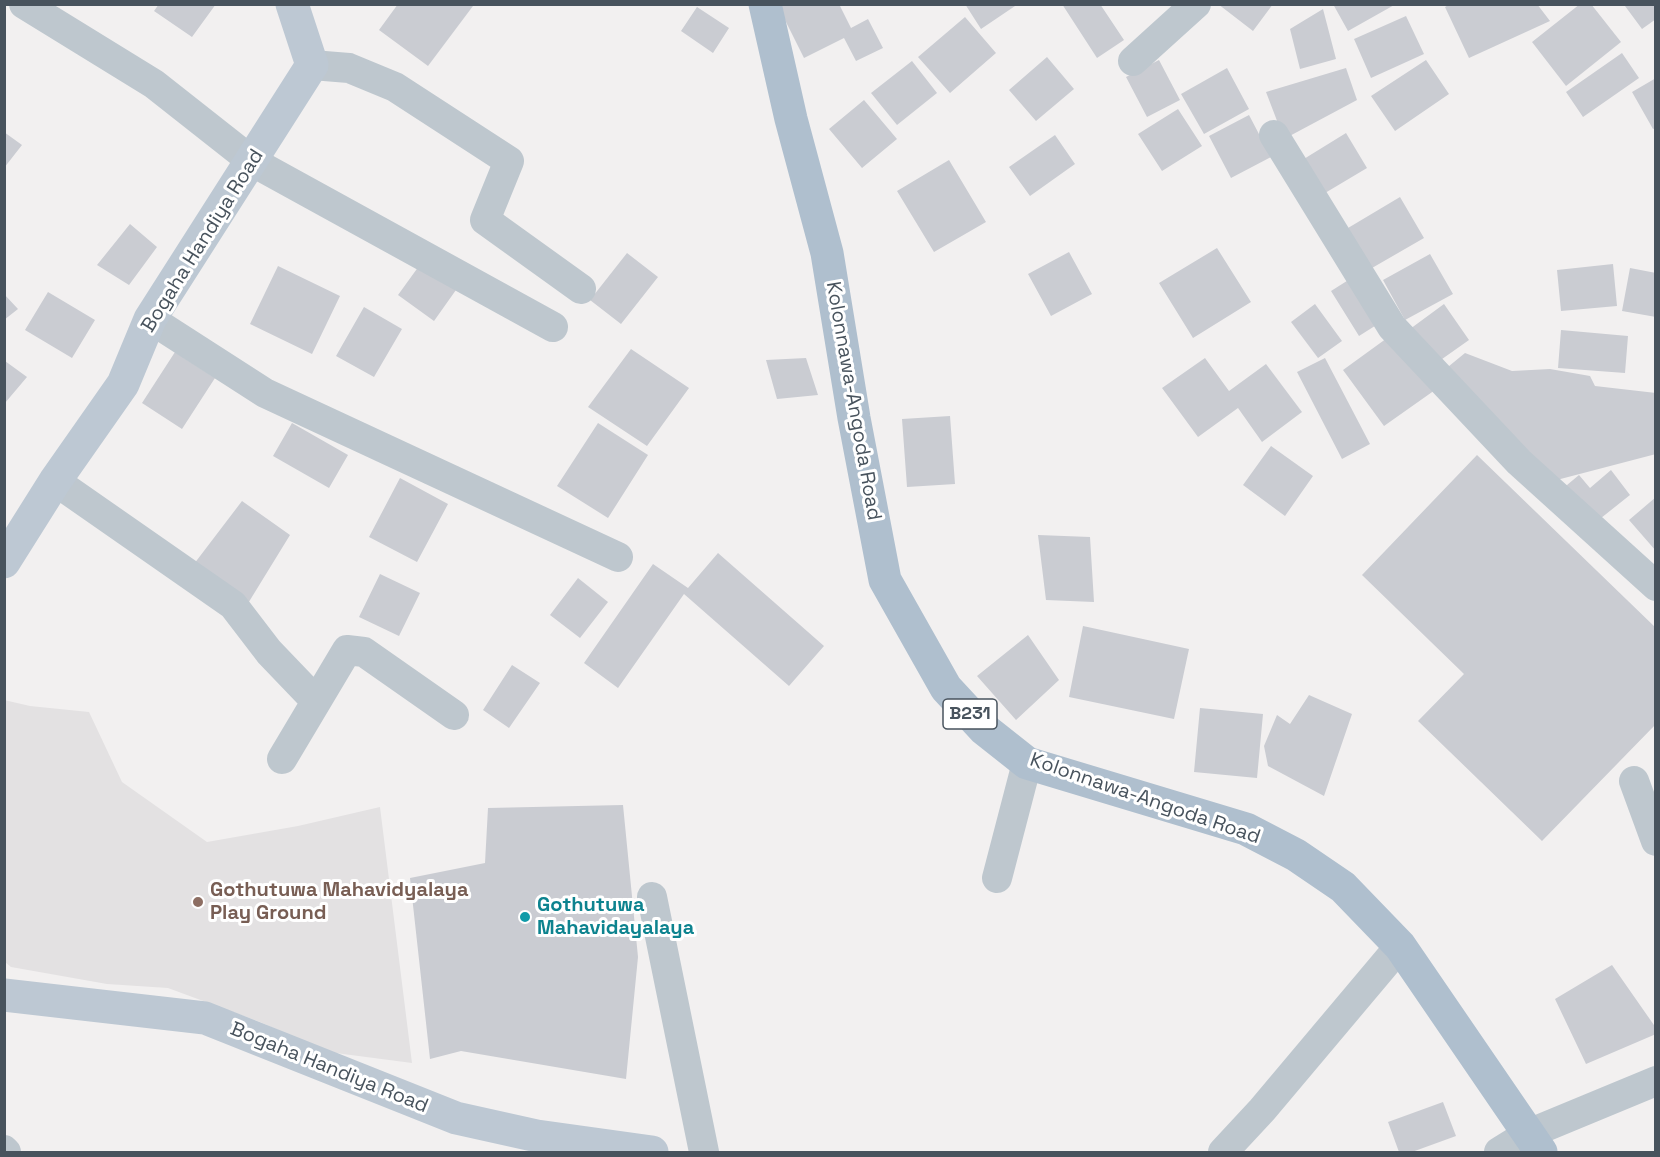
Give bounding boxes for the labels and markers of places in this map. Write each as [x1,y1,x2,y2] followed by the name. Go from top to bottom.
[210,879,468,926] place label: Gothutuwa Mahavidyalaya Play Ground
[537,894,694,941] place label: Gothutuwa Mahavidayalaya
[191,895,205,909] marker: Gothutuwa Mahavidyalaya Play Ground
[518,910,532,924] marker: Gothutuwa Mahavidayalaya

